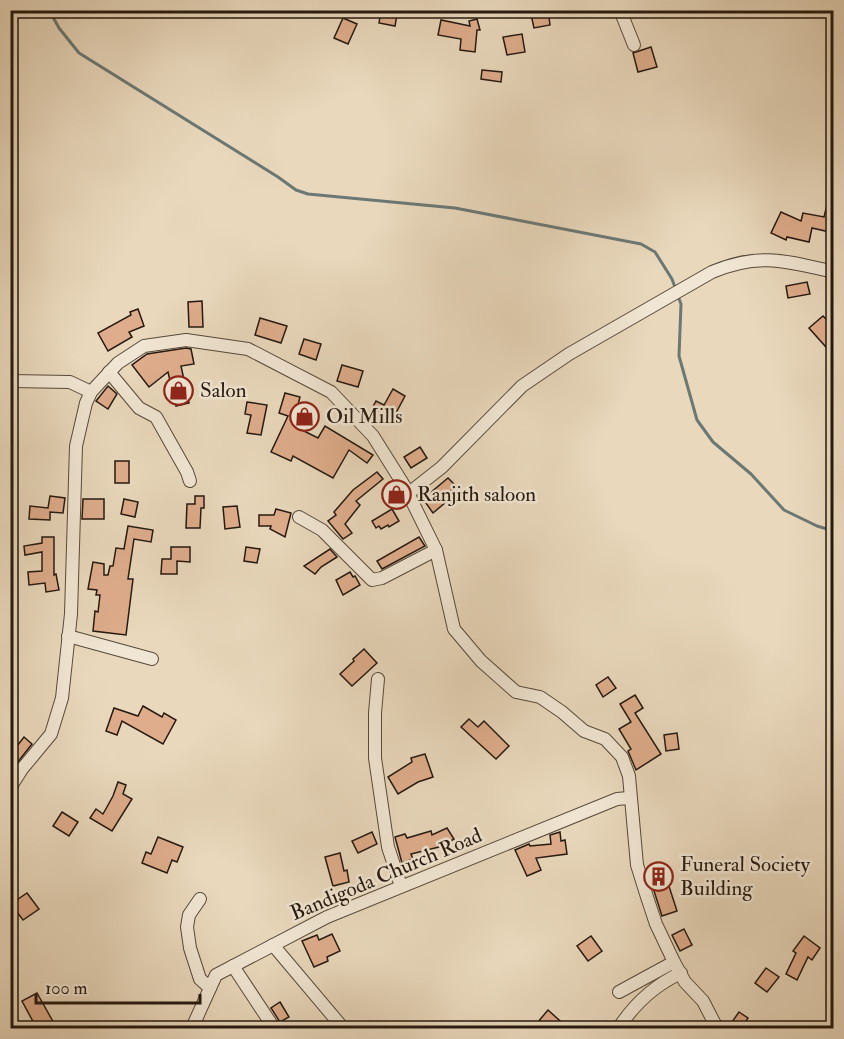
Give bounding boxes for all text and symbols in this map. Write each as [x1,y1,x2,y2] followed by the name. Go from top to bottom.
[163,374,195,406] shop icon: Salon
[200,377,247,404] place label: Salon
[289,400,321,432] shop icon: Oil Mills
[326,403,402,430] place label: Oil Mills
[380,478,412,510] shop icon: Ranjith saloon
[417,481,536,508] place label: Ranjith saloon
[286,822,487,927] street label: Bandigoda Church Road
[680,851,811,902] place label: Funeral Society Building
[643,860,675,892] building icon: Funeral Society Building
[36,967,200,1005] scale bar
[45,977,88,1000] text: 100 m

